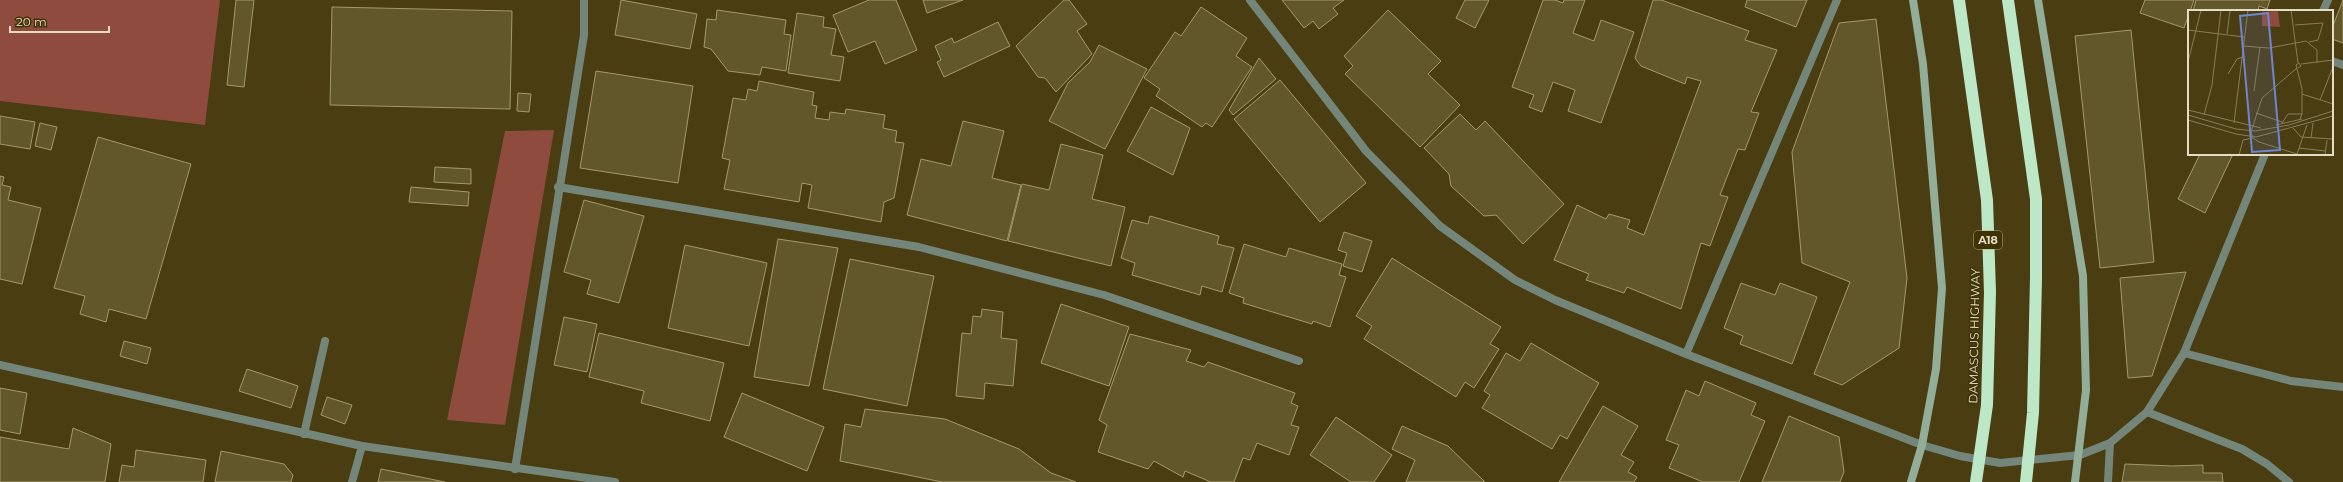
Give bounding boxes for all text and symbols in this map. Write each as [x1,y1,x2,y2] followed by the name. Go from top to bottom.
[10,8,109,34] scale bar
[2188,10,2333,155] inset map
[16,14,47,29] text: 20 m
[1974,231,2002,249] road number: A18
[1965,268,1983,404] street label: DAMASCUS HIGHWAY

